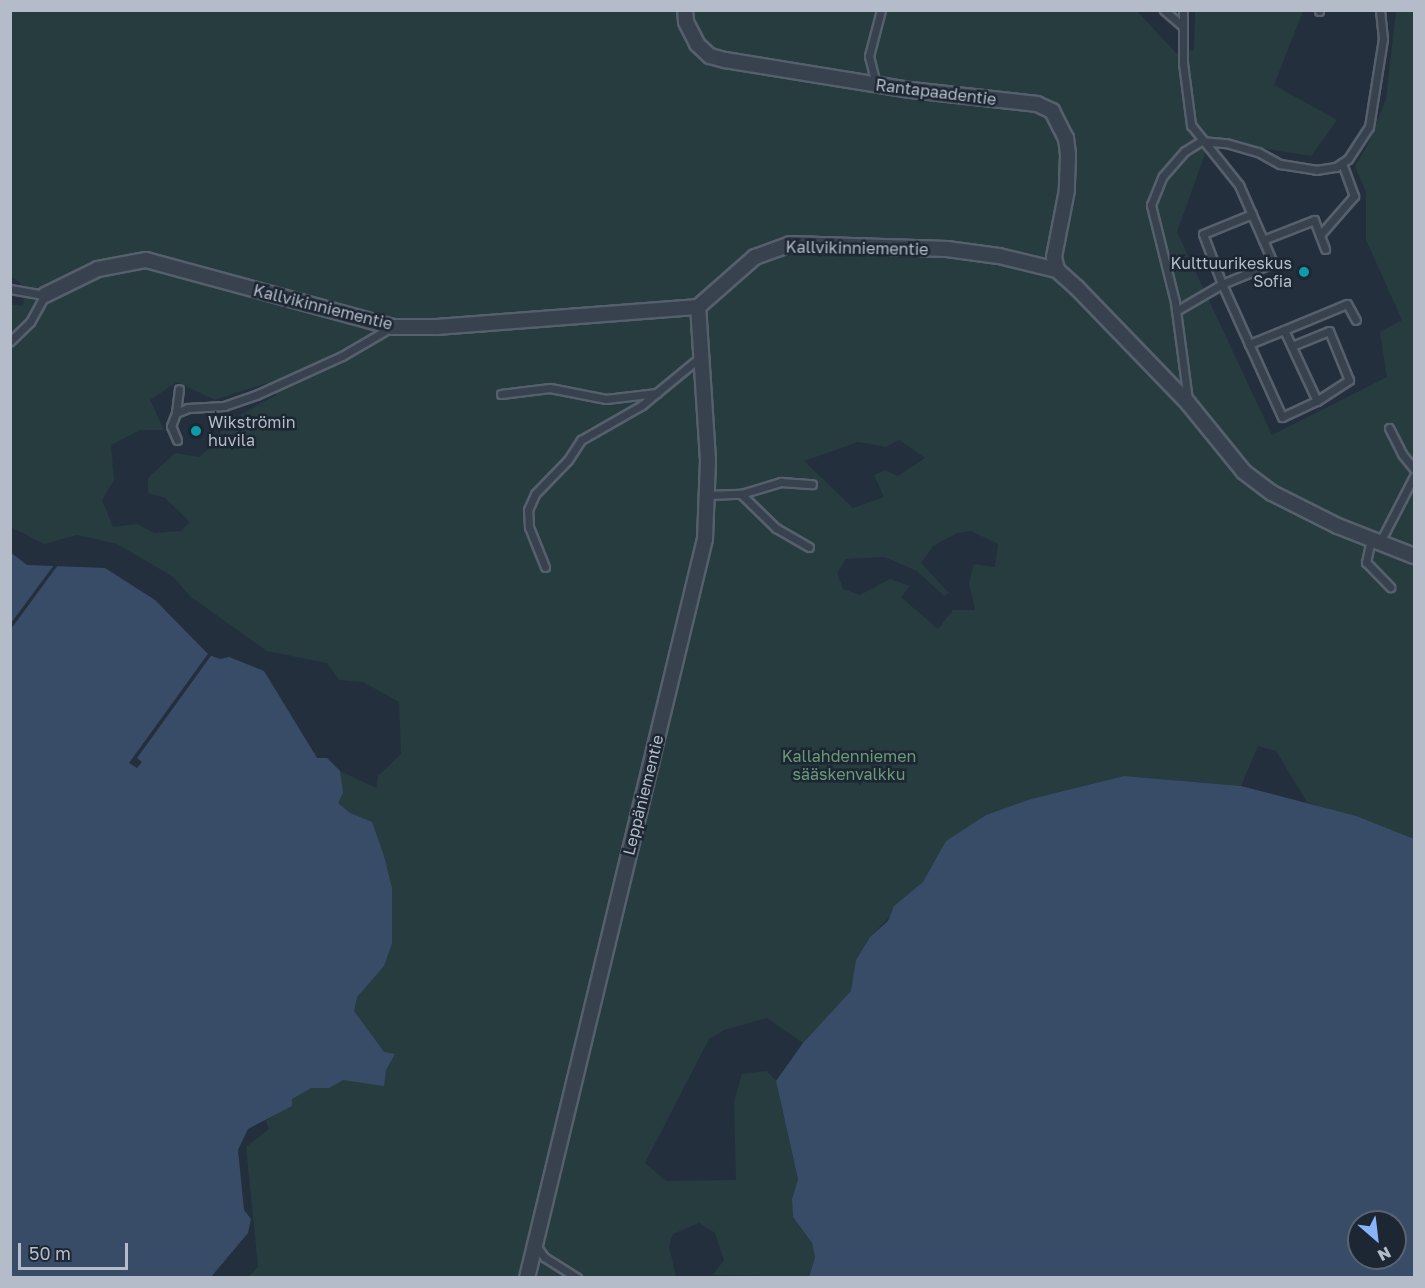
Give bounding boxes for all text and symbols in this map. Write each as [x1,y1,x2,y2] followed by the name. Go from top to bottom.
[874,75,998,109] street label: Rantapaadentie
[785,237,929,259] street label: Kallvikinniementie
[1171,253,1292,291] place label: Kulttuurikeskus Sofia
[1297,265,1311,279] marker: Kulttuurikeskus Sofia
[251,280,395,334] street label: Kallvikinniementie
[208,412,296,450] place label: Wikströmin huvila
[189,424,203,438] marker: Wikströmin huvila
[619,733,667,857] street label: Leppäniementie
[782,746,916,784] park label: Kallahdenniemen sääskenvalkku
[1347,1210,1407,1270] north arrow
[21,1231,130,1269] scale bar
[29,1242,71,1264] text: 50 m
[1374,1242,1395,1266] text: N

